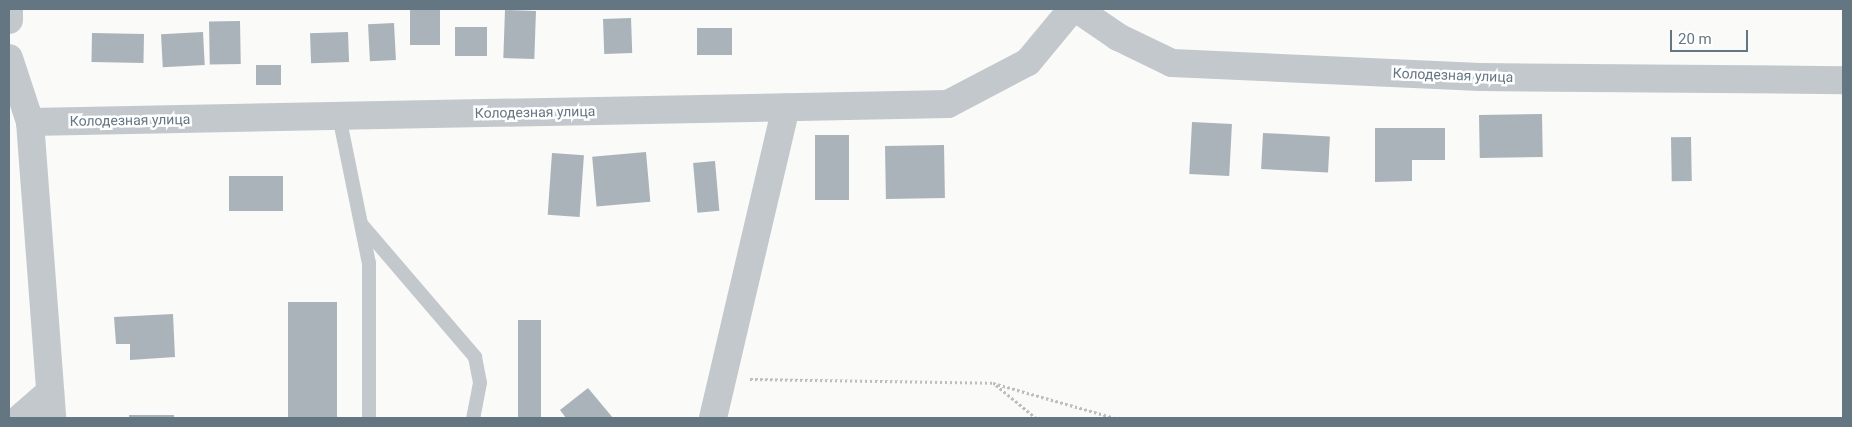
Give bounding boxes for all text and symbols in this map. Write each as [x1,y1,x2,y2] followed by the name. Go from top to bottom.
[1672,20,1750,52] scale bar
[1678,30,1712,48] text: 20 m
[1392,65,1514,85] street label: Колодезная улица
[475,103,595,121] street label: Колодезная улица
[70,111,190,129] street label: Колодезная улица

